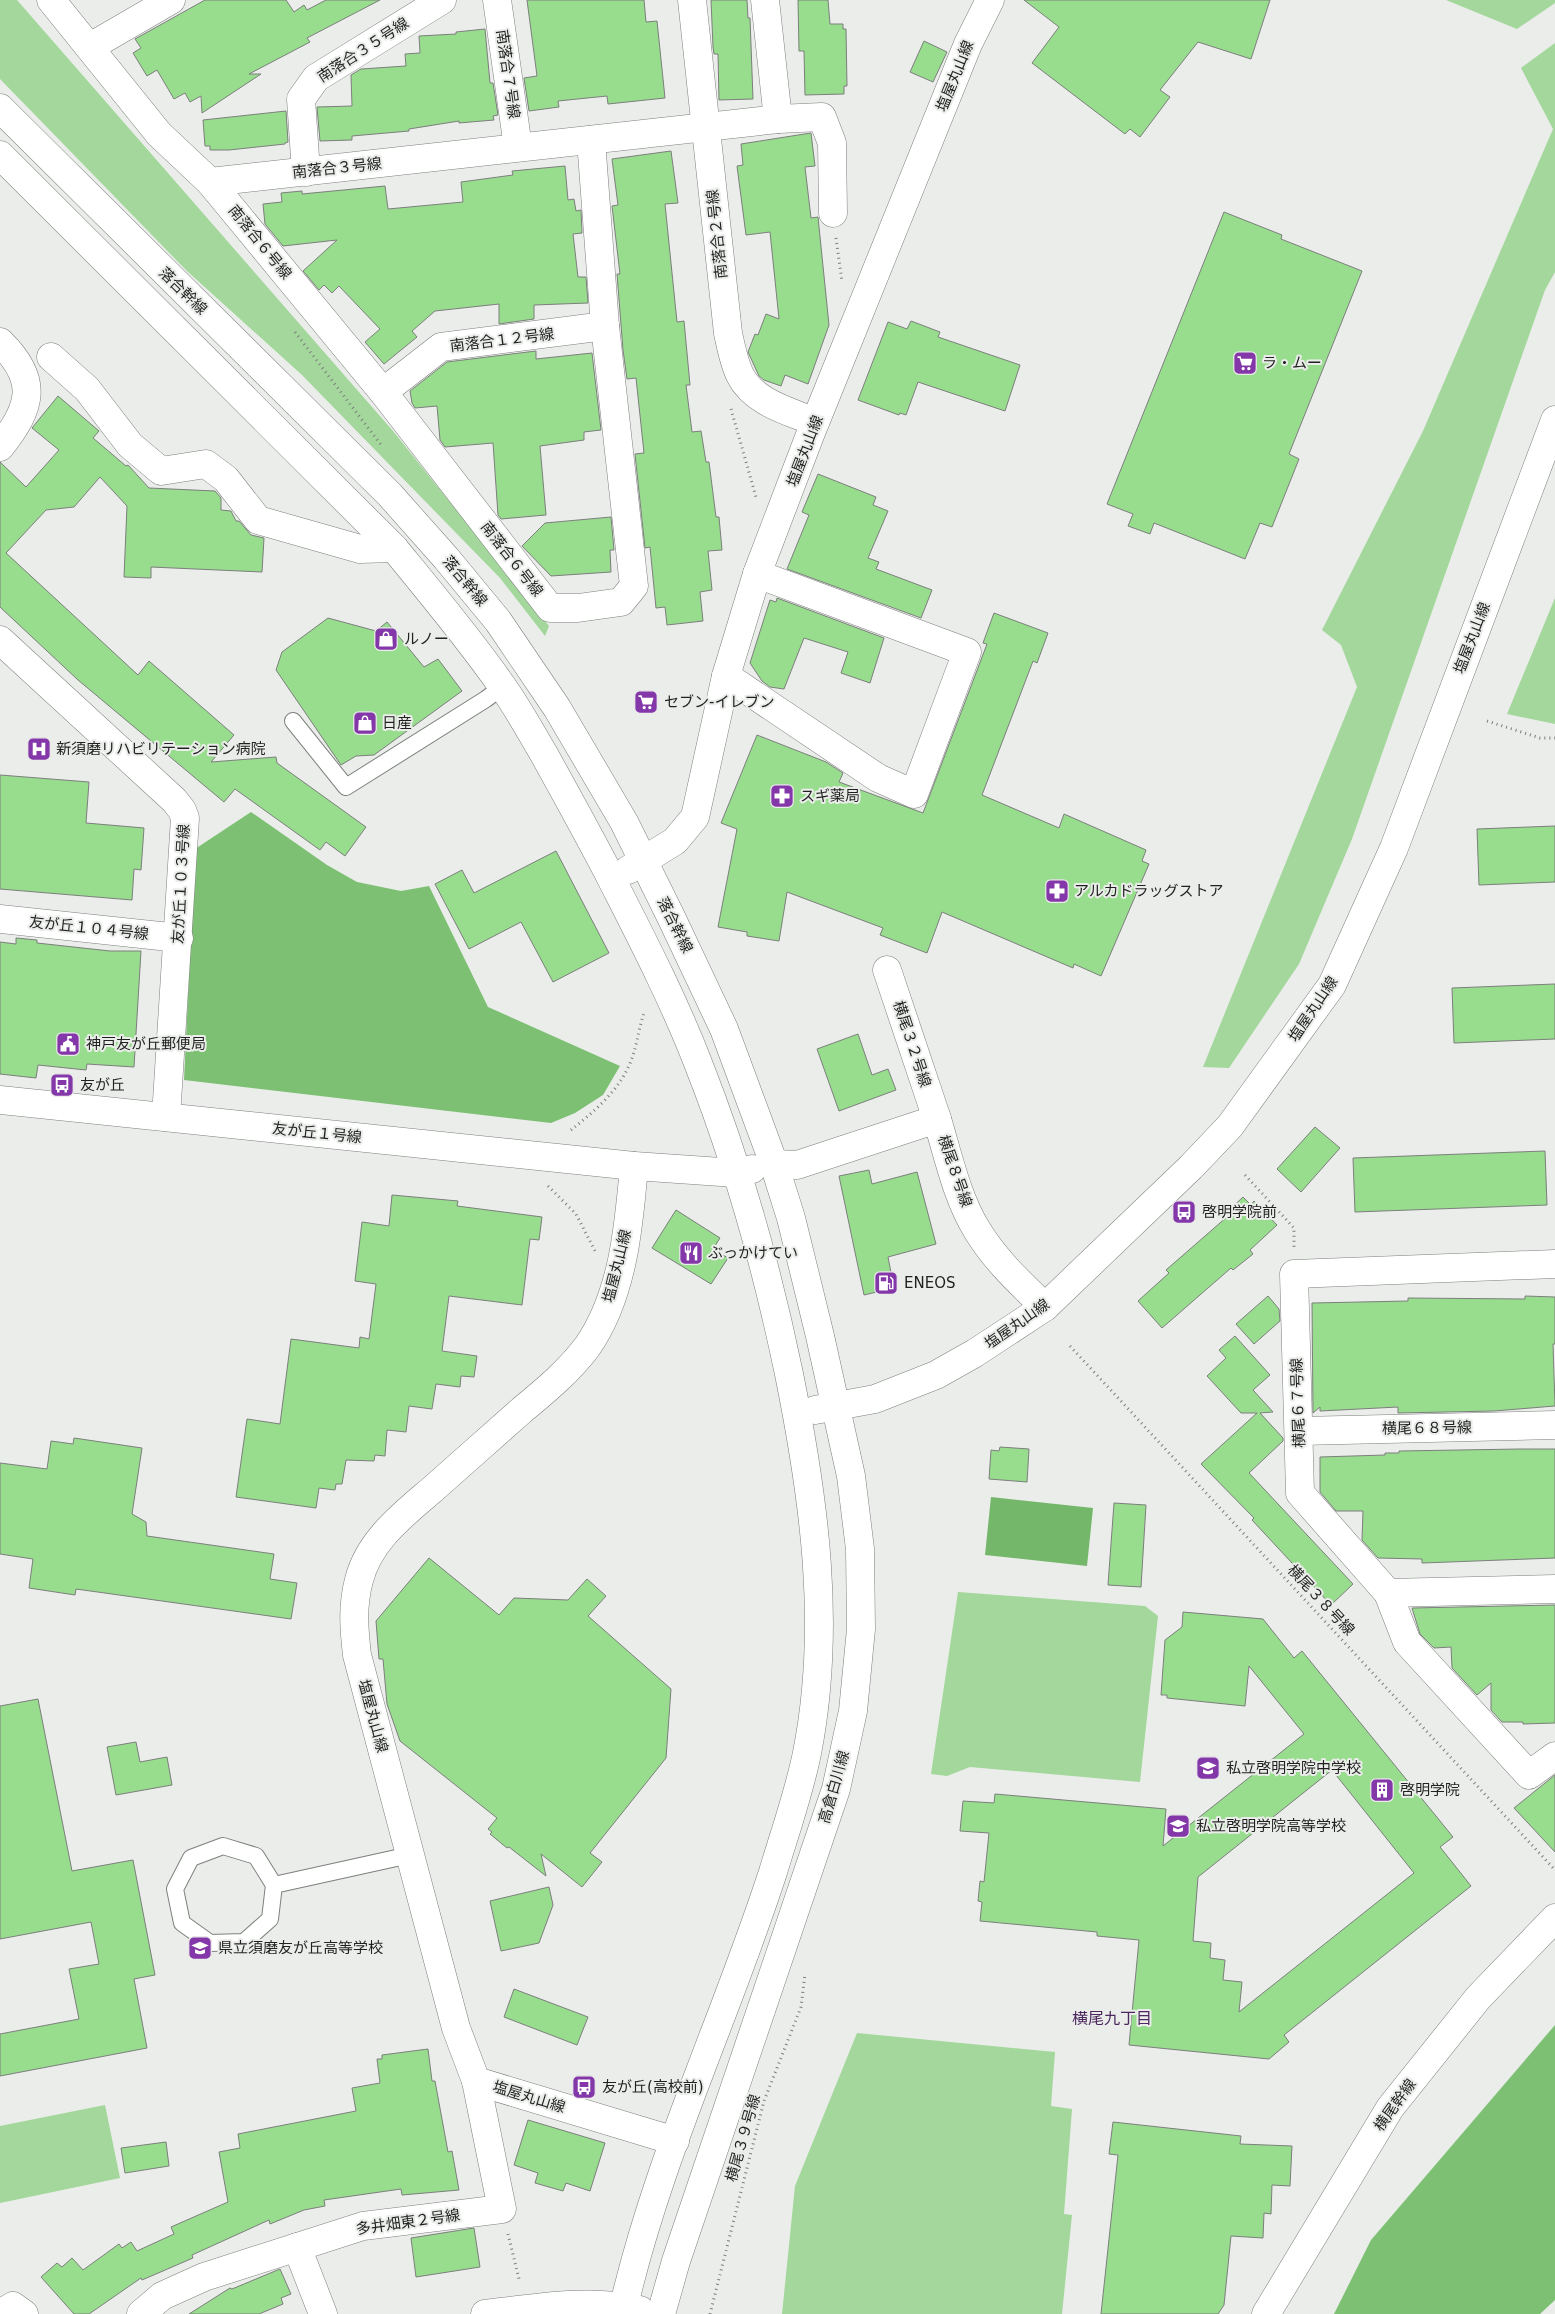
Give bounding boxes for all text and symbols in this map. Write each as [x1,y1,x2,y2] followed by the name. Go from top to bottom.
[314,14,412,86] street label: 南落合３５号線
[493,28,523,120] street label: 南落合７号線
[933,38,977,114] street label: 塩屋丸山線
[291,154,383,182] street label: 南落合３号線
[703,188,731,280] street label: 南落合２号線
[225,201,295,283] street label: 南落合６号線
[155,264,211,318] street label: 落合幹線
[449,325,555,355] street label: 南落合１２号線
[1232,350,1258,376] supermarket icon: ラ・ムー
[1262,354,1322,372] place label: ラ・ムー
[783,413,827,489] street label: 塩屋丸山線
[477,518,547,600] street label: 南落合６号線
[439,552,491,610] street label: 落合幹線
[1450,600,1494,676] street label: 塩屋丸山線
[373,626,399,652] shop icon: ルノー
[404,630,449,648] place label: ルノー
[633,689,659,715] supermarket icon: セブン-イレブン
[664,693,774,711] place label: セブン-イレブン
[352,710,378,736] shop icon: 日産
[382,714,412,732] place label: 日産
[26,736,52,762] hospital icon: 新須磨リハビリテーション病院
[56,740,266,758] place label: 新須磨リハビリテーション病院
[769,783,795,809] pharmacy icon: スギ薬局
[800,787,860,805] place label: スギ薬局
[169,824,193,944] street label: 友が丘１０３号線
[1044,878,1070,904] pharmacy icon: アルカドラッグストア
[1074,882,1223,900] place label: アルカドラッグストア
[653,894,697,956] street label: 落合幹線
[28,913,150,943] street label: 友が丘１０４号線
[1285,973,1341,1045] street label: 塩屋丸山線
[890,998,934,1090] street label: 横尾３２号線
[55,1031,81,1057] public building icon: 神戸友が丘郵便局
[86,1035,206,1053] place label: 神戸友が丘郵便局
[49,1072,75,1098] bus stop icon: 友が丘
[80,1076,125,1094] place label: 友が丘
[271,1119,363,1147] street label: 友が丘１号線
[934,1133,976,1209] street label: 横尾８号線
[1171,1199,1197,1225] bus stop icon: 啓明学院前
[1202,1203,1277,1221] place label: 啓明学院前
[599,1227,635,1305] street label: 塩屋丸山線
[678,1240,704,1266] restaurant icon: ぶっかけてい
[708,1244,798,1262] place label: ぶっかけてい
[873,1270,899,1296] fuel station icon: ENEOS
[904,1274,956,1292] place label: ENEOS
[981,1295,1053,1353] street label: 塩屋丸山線
[1287,1358,1309,1448] street label: 横尾６７号線
[1382,1418,1472,1438] street label: 横尾６８号線
[1284,1561,1358,1639] street label: 横尾３８号線
[355,1677,391,1755] street label: 塩屋丸山線
[815,1748,853,1826] street label: 高倉白川線
[1195,1755,1221,1781] school or university icon: 私立啓明学院中学校
[1226,1759,1361,1777] place label: 私立啓明学院中学校
[1369,1777,1395,1803] building icon: 啓明学院
[1400,1781,1460,1799] place label: 啓明学院
[1165,1813,1191,1839] school or university icon: 私立啓明学院高等学校
[1196,1817,1346,1835] place label: 私立啓明学院高等学校
[187,1935,213,1961] school or university icon: 県立須磨友が丘高等学校
[218,1939,383,1957] place label: 県立須磨友が丘高等学校
[1072,2009,1152,2028] district label: 横尾九丁目
[571,2074,597,2100] bus stop icon: 友が丘(高校前)
[1370,2075,1420,2135] street label: 横尾幹線
[490,2077,568,2117] street label: 塩屋丸山線
[602,2078,704,2096] place label: 友が丘(高校前)
[722,2092,764,2184] street label: 横尾３９号線
[355,2206,461,2238] street label: 多井畑東２号線

